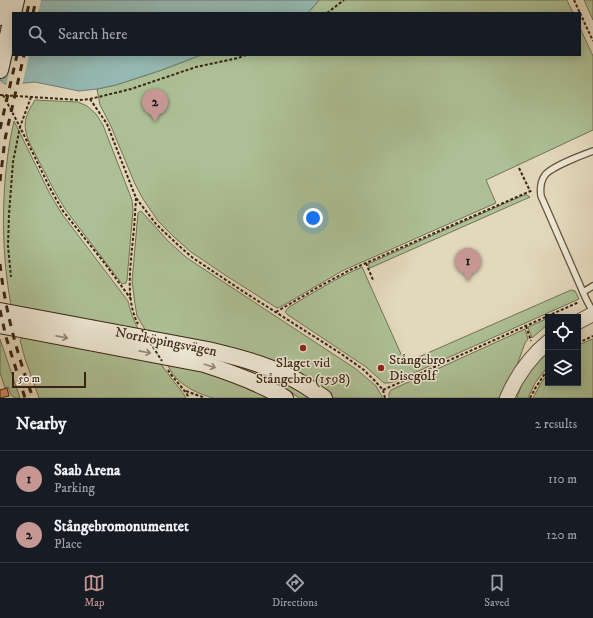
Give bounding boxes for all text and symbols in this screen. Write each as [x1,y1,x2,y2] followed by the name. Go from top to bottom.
[12,12,581,56] search box
[26,23,48,45] icon: search
[58,25,127,44] text: Search here
[142,89,168,122] pin: 2
[303,208,323,228] your location
[455,248,481,281] pin: 1
[545,314,581,386] map controls
[545,314,581,350] button: locate
[114,323,219,361] street label: Norrköpingsvägen
[56,333,69,341] one-way arrow
[298,343,308,353] marker: Slaget vid Stångebro (1598)
[138,349,151,357] one-way arrow
[545,350,581,386] button: layers
[389,351,445,385] place label: Stångebro Discgolf
[256,354,351,388] place label: Slaget vid Stångebro (1598)
[203,363,216,370] one-way arrow
[376,363,386,373] marker: Stångebro Discgolf
[12,370,86,389] scale bar
[18,372,40,386] text: 50 m
[16,413,66,435] text: Nearby
[535,416,577,432] text: 2 results
[54,461,120,480] text: Saab Arena
[27,471,31,487] text: 1
[548,471,577,487] text: 110 m
[54,480,95,496] text: Parking
[54,517,189,536] text: Stångebromonumentet
[26,527,32,543] text: 2
[546,527,577,543] text: 120 m
[54,536,82,552] text: Place
[83,572,105,610] tab: Map
[272,572,318,610] tab: Directions
[484,572,510,610] tab: Saved

